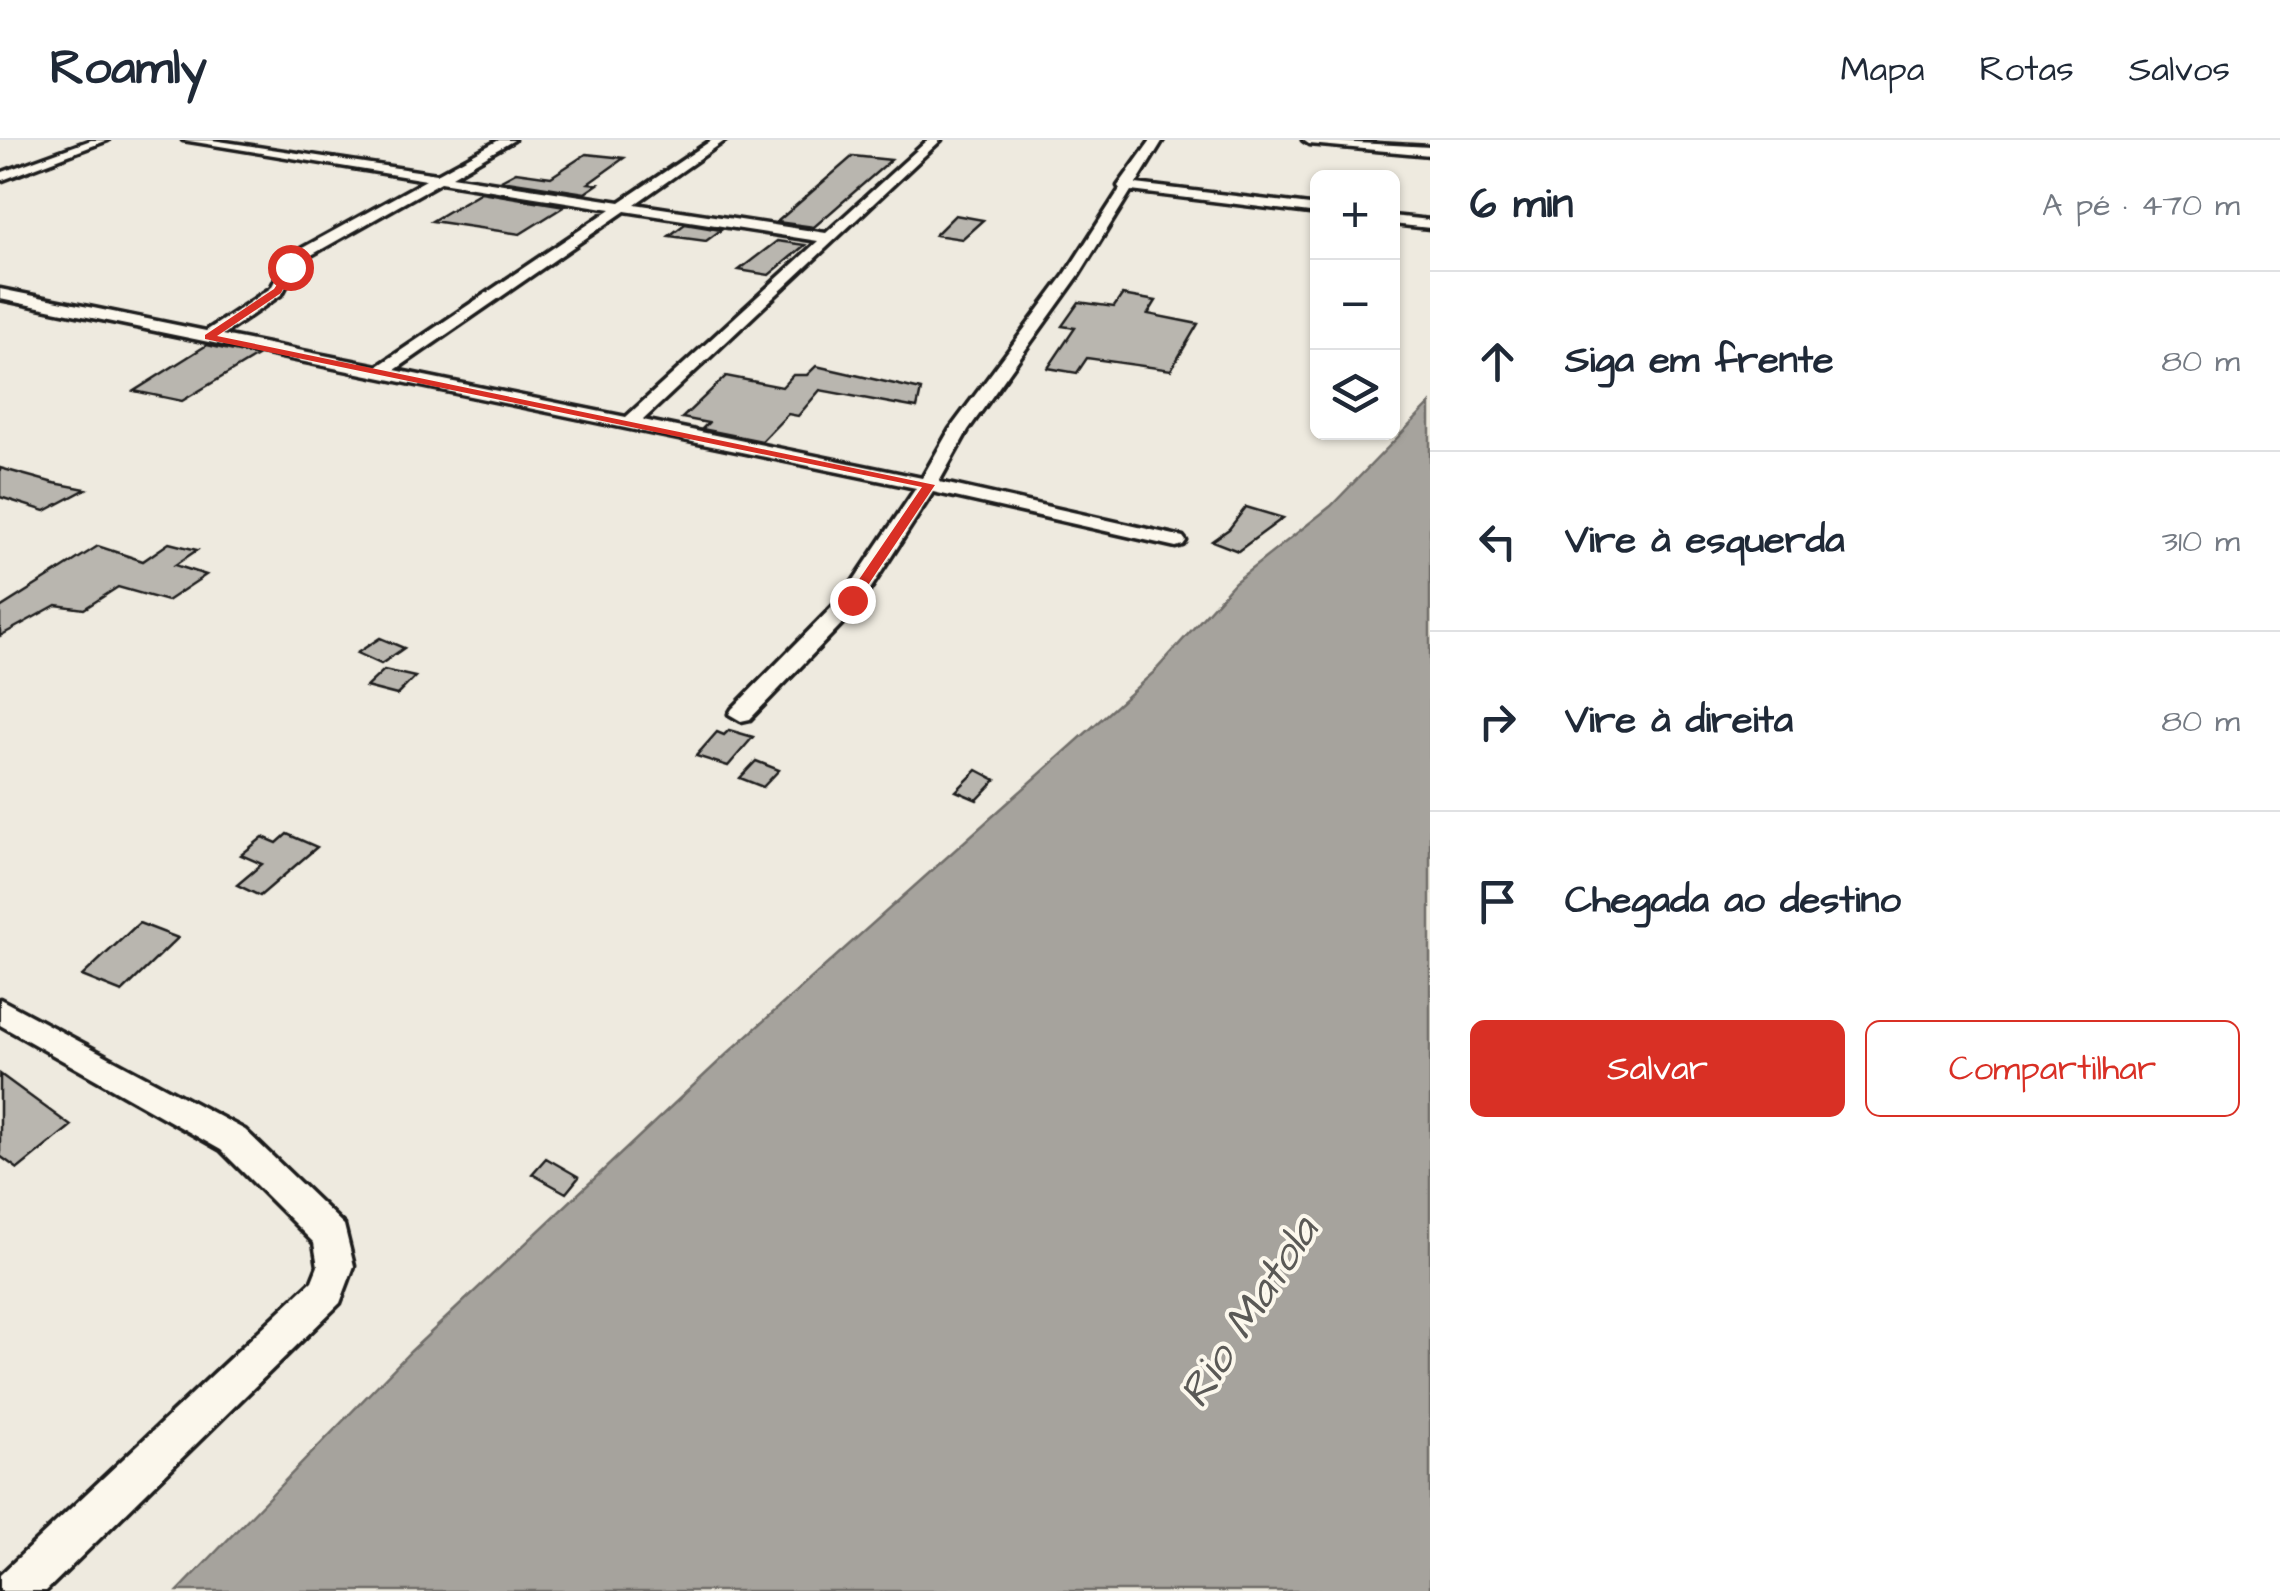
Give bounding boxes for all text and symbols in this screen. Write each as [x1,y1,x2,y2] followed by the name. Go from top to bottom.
[50,36,207,102] text: Roamly
[1841,45,1925,94] text: Mapa
[1980,45,2074,94] text: Rotas
[2129,45,2230,94] text: Salvos
[1310,170,1400,440] map controls
[1310,170,1400,260] button: +
[1470,176,1573,234] text: 6 min
[2042,183,2240,228] text: A pé · 470 m
[268,245,314,291] route start
[1310,260,1400,350] button: −
[1470,334,1525,389] icon: ahead
[1565,335,1834,387] text: Siga em frente
[2161,339,2240,384] text: 80 m
[1310,350,1400,440] button: layers
[1470,514,1525,569] icon: left
[1565,515,1845,567] text: Vire à esquerda
[2162,519,2240,564] text: 310 m
[830,578,876,624] route end
[1470,694,1525,749] icon: right
[1565,695,1793,747] text: Vire à direita
[2161,699,2240,744] text: 80 m
[1470,874,1525,929] icon: arrive
[1565,875,1901,927] text: Chegada ao destino
[1470,1020,1845,1117] button: Salvar
[1865,1020,2240,1117] button: Compartilhar
[1165,1203,1335,1420] water label: Rio Matola

